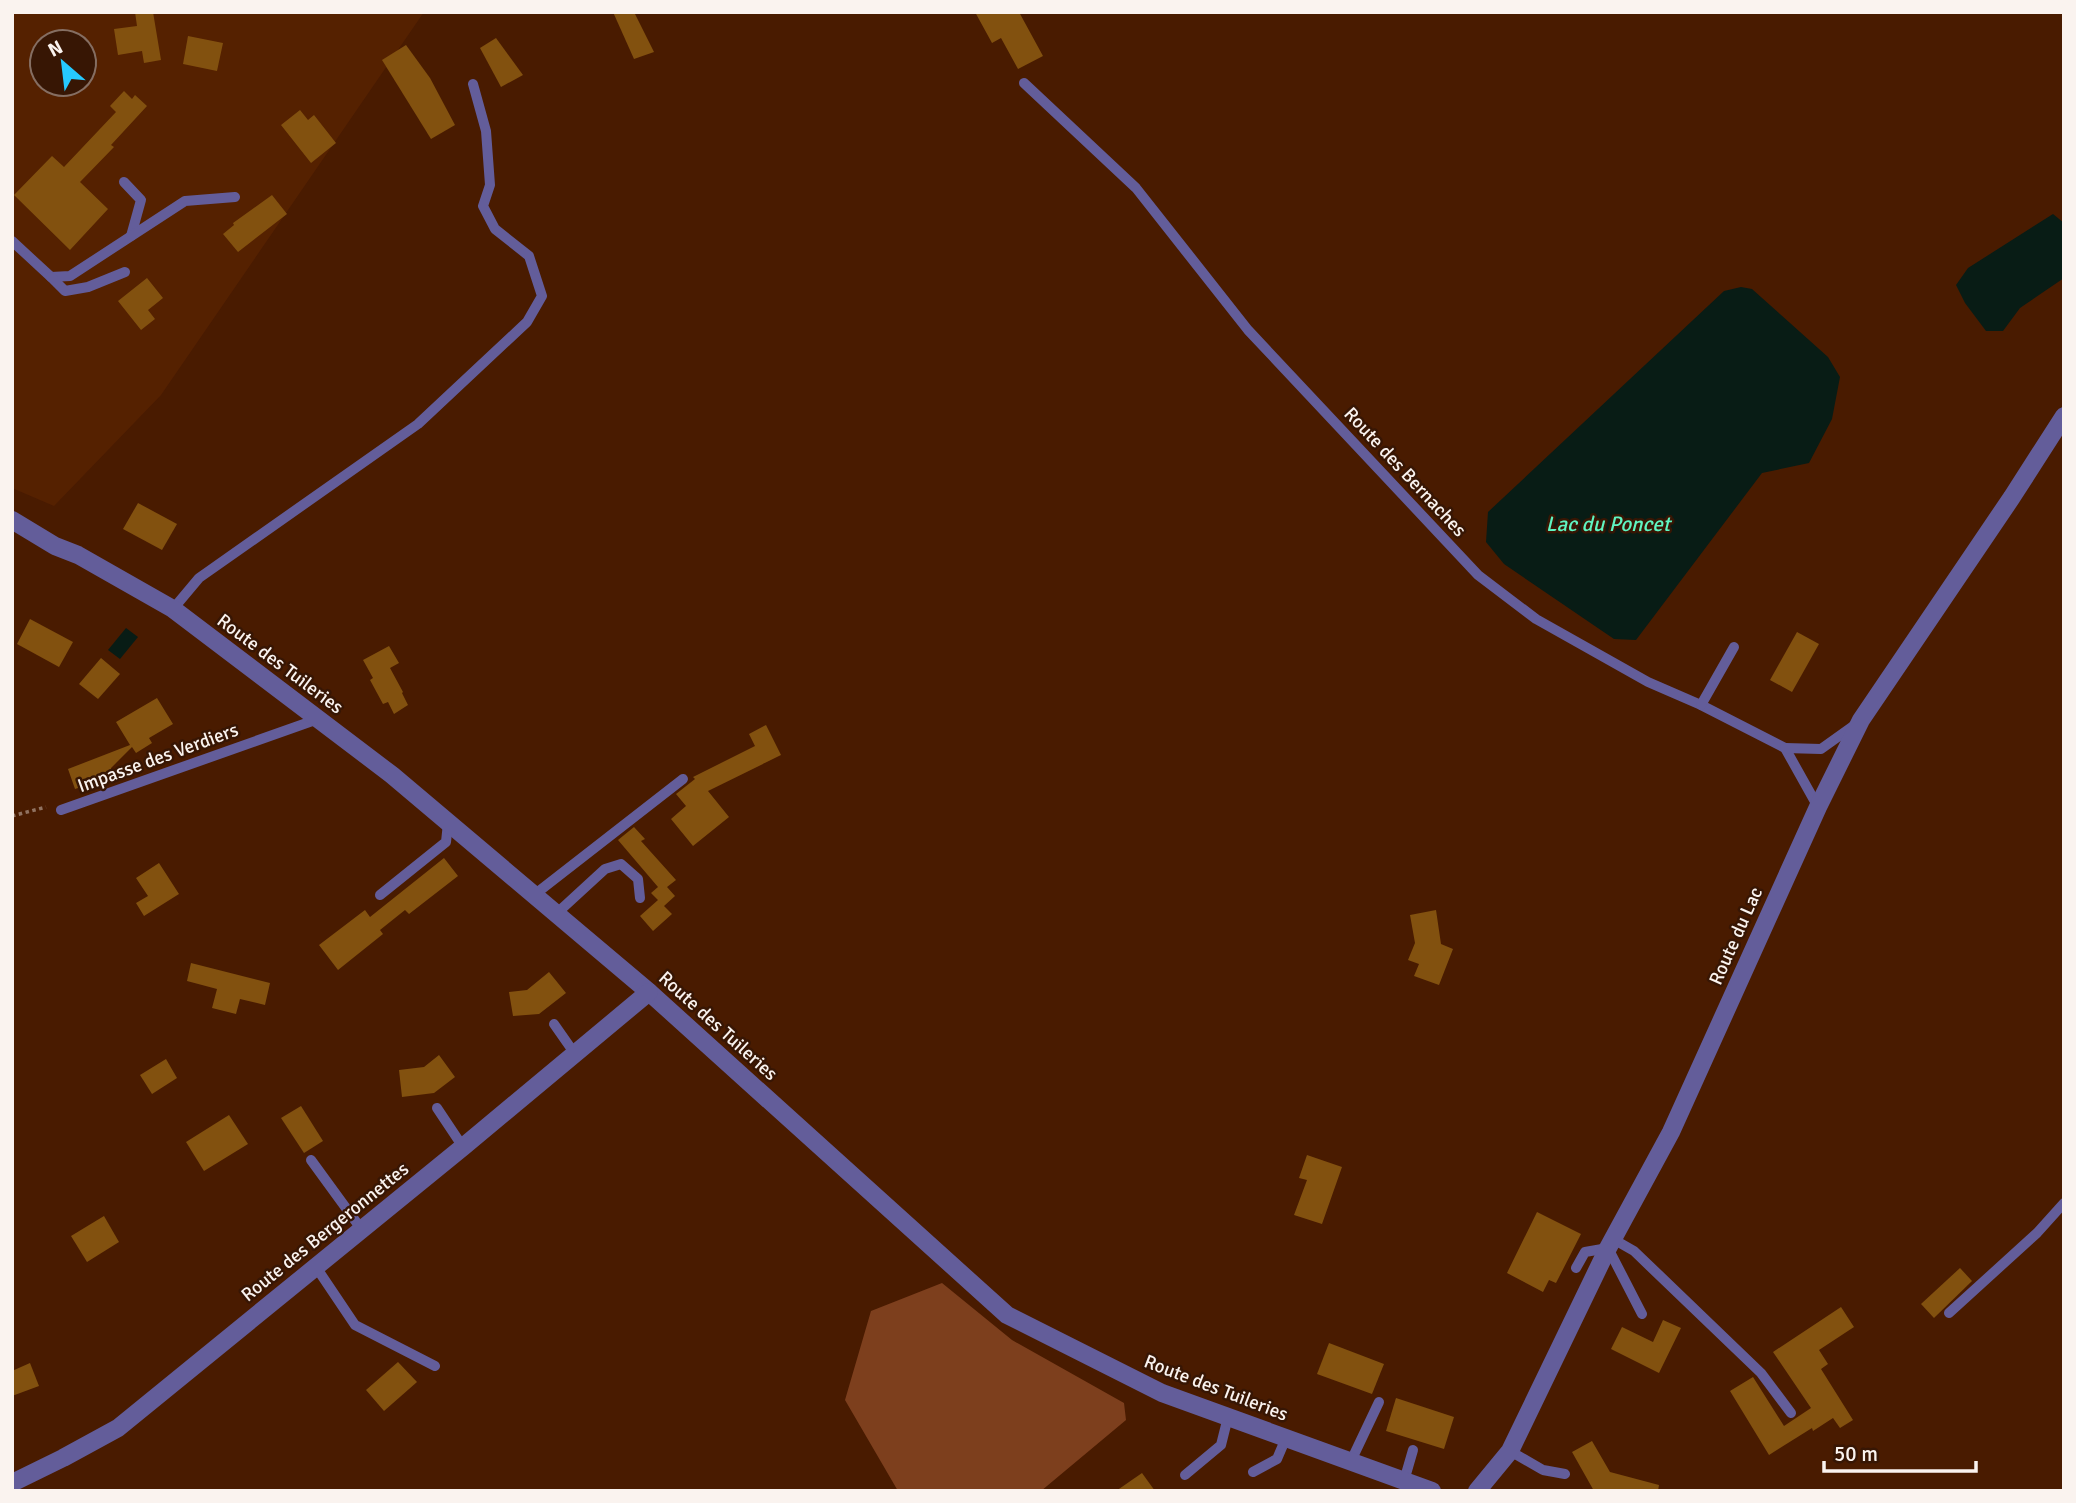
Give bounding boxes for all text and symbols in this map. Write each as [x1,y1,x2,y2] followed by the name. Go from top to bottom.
[28,28,98,98] north arrow
[44,35,67,63] text: N
[1339,402,1471,542] street label: Route des Bernaches
[1546,511,1673,537] water label: Lac du Poncet
[212,609,348,719] street label: Route des Tuileries
[74,718,242,798] street label: Impasse des Verdiers
[1704,883,1768,989] street label: Route du Lac
[653,966,783,1086] street label: Route des Tuileries
[236,1157,414,1307] street label: Route des Bergeronnettes
[1141,1350,1291,1426] street label: Route des Tuileries
[1824,1430,1976,1474] scale bar
[1834,1441,1878,1467] text: 50 m

